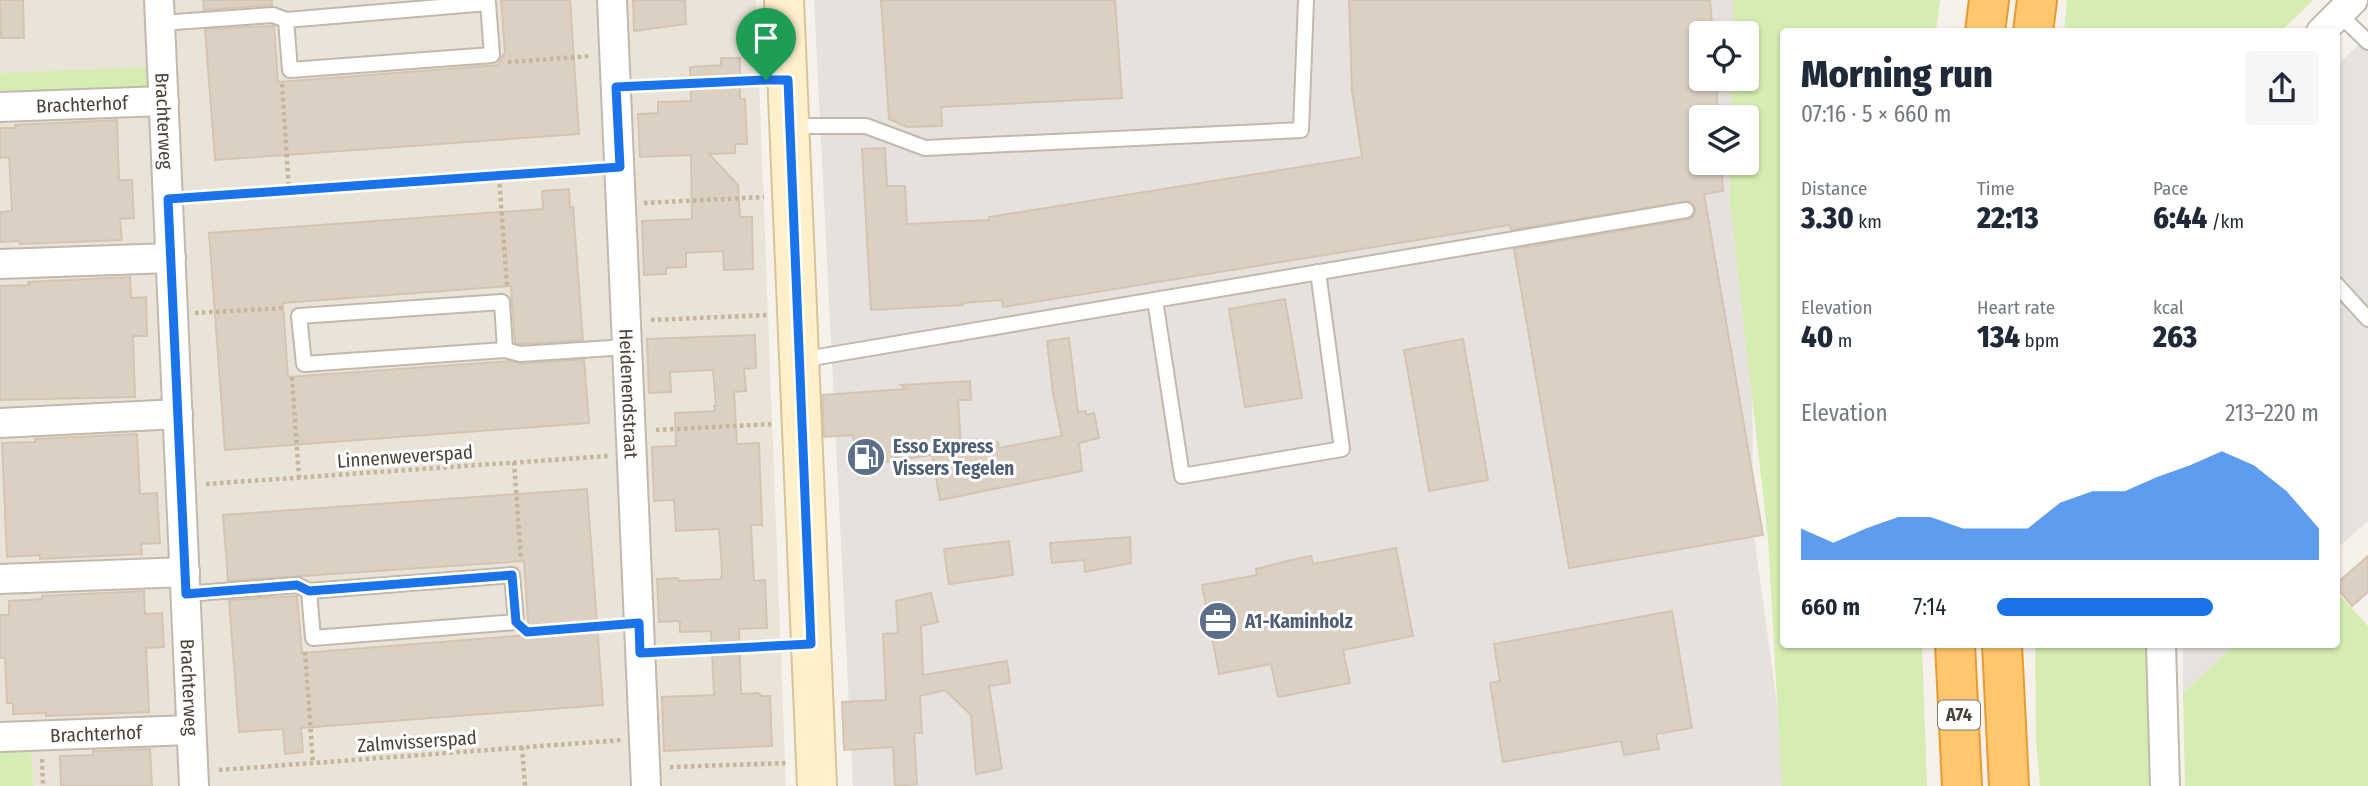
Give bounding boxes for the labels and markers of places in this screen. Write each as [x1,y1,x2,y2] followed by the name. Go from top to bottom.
[736,8,796,80] pin
[892,435,1014,480] place label: Esso Express Vissers Tegelen
[845,436,887,478] fuel station icon: Esso Express Vissers Tegelen
[1197,600,1239,642] office icon: A1-Kaminholz
[1244,610,1353,633] place label: A1-Kaminholz

